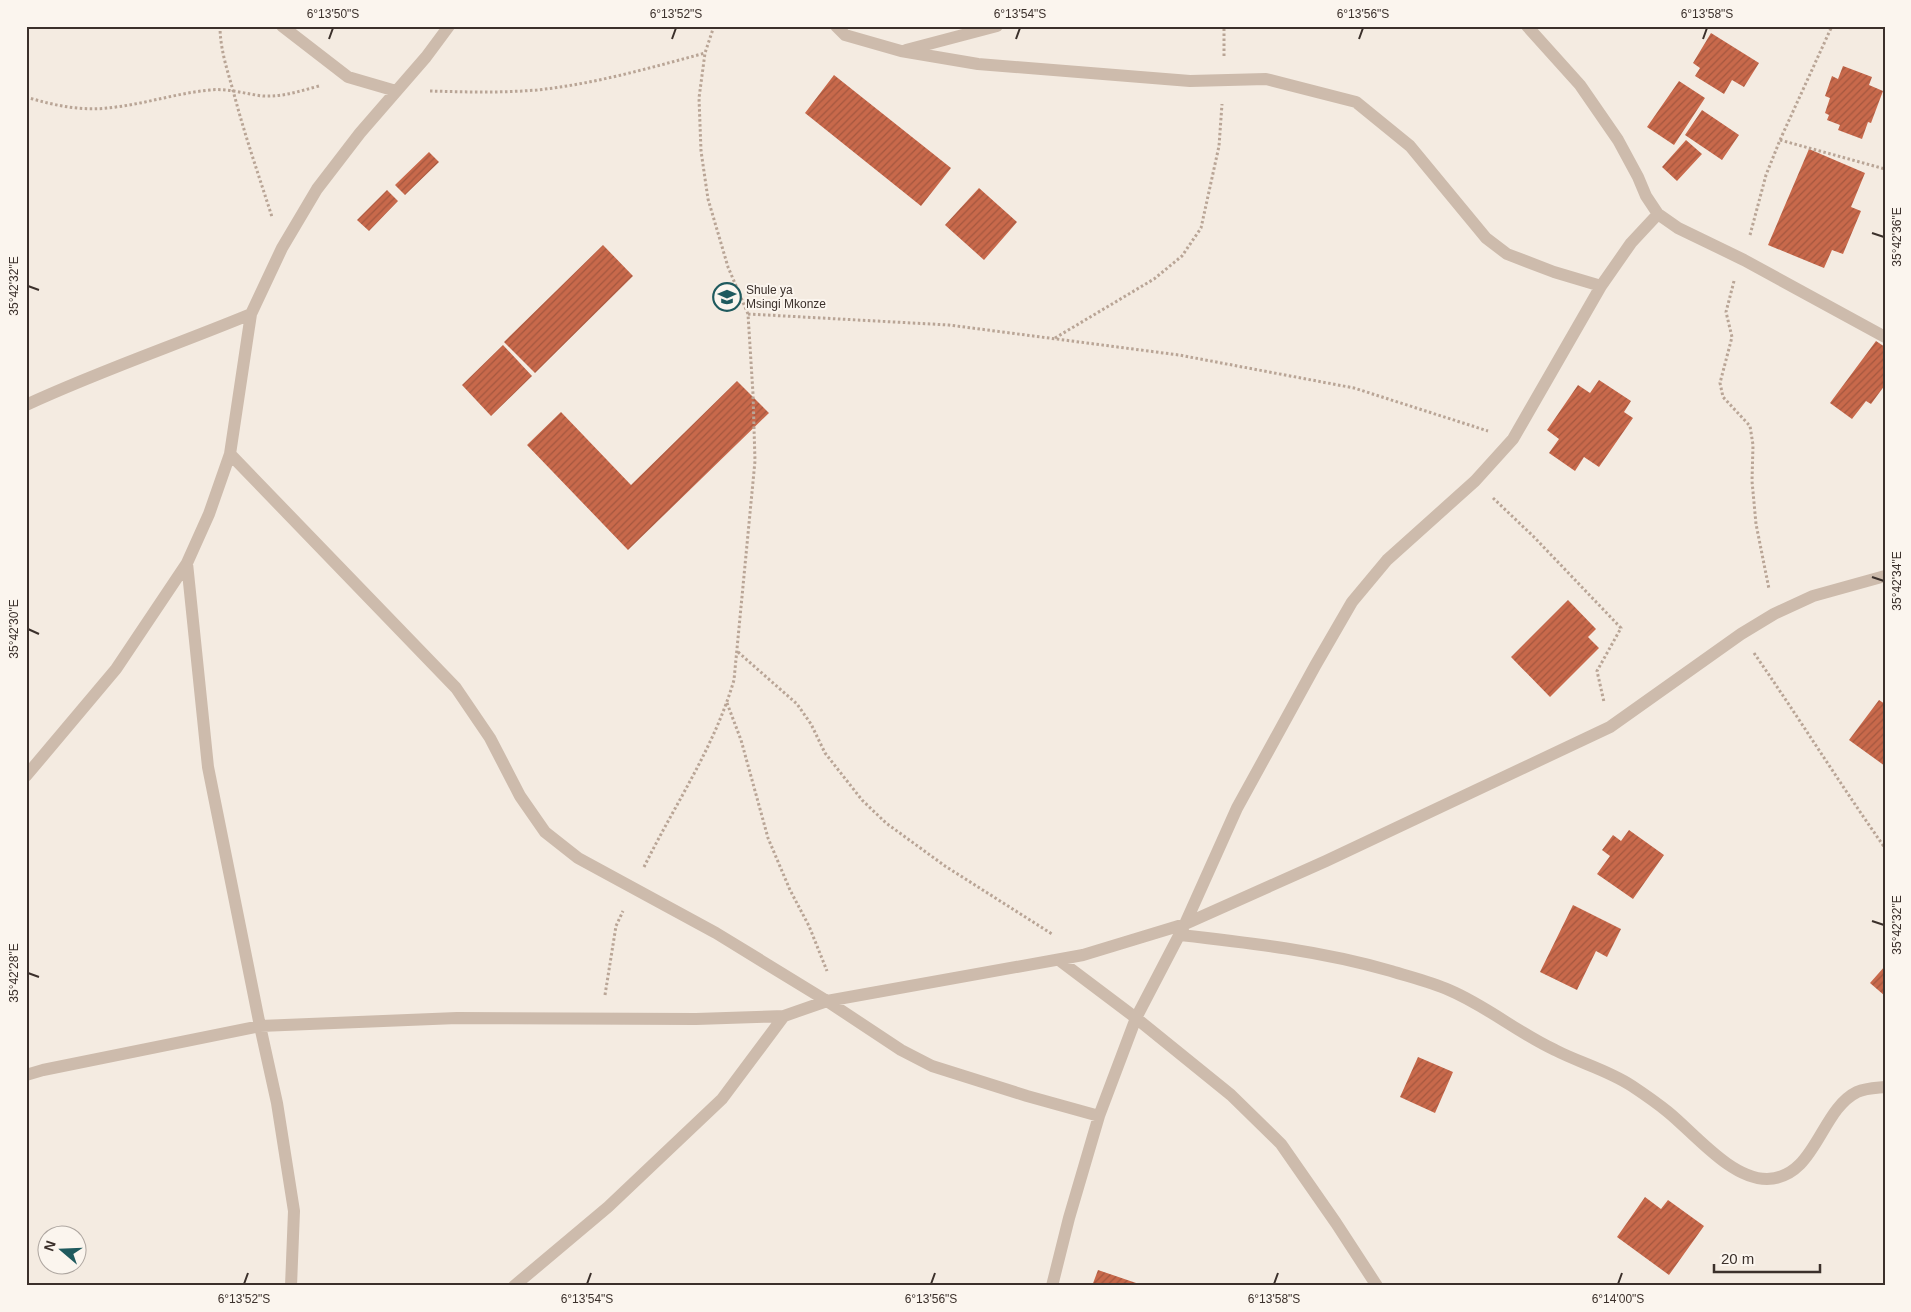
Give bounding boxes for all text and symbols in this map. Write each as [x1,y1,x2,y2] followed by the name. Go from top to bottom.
[307,7,359,21] text: 6°13'50"S
[650,7,702,21] text: 6°13'52"S
[994,7,1046,21] text: 6°13'54"S
[1337,7,1389,21] text: 6°13'56"S
[1681,7,1733,21] text: 6°13'58"S
[1890,207,1904,267] text: 35°42'36"E
[7,256,21,316] text: 35°42'32"E
[712,282,742,312] school or university icon: Shule ya Msingi Mkonze
[746,283,826,311] place label: Shule ya Msingi Mkonze
[1890,551,1904,611] text: 35°42'34"E
[7,599,21,659] text: 35°42'30"E
[1890,895,1904,955] text: 35°42'32"E
[7,943,21,1003] text: 35°42'28"E
[38,1224,88,1274] north arrow
[40,1238,59,1253] text: N
[1714,1242,1820,1274] scale bar
[1721,1250,1754,1267] text: 20 m
[218,1292,270,1306] text: 6°13'52"S
[561,1292,613,1306] text: 6°13'54"S
[905,1292,957,1306] text: 6°13'56"S
[1248,1292,1300,1306] text: 6°13'58"S
[1592,1292,1644,1306] text: 6°14'00"S

